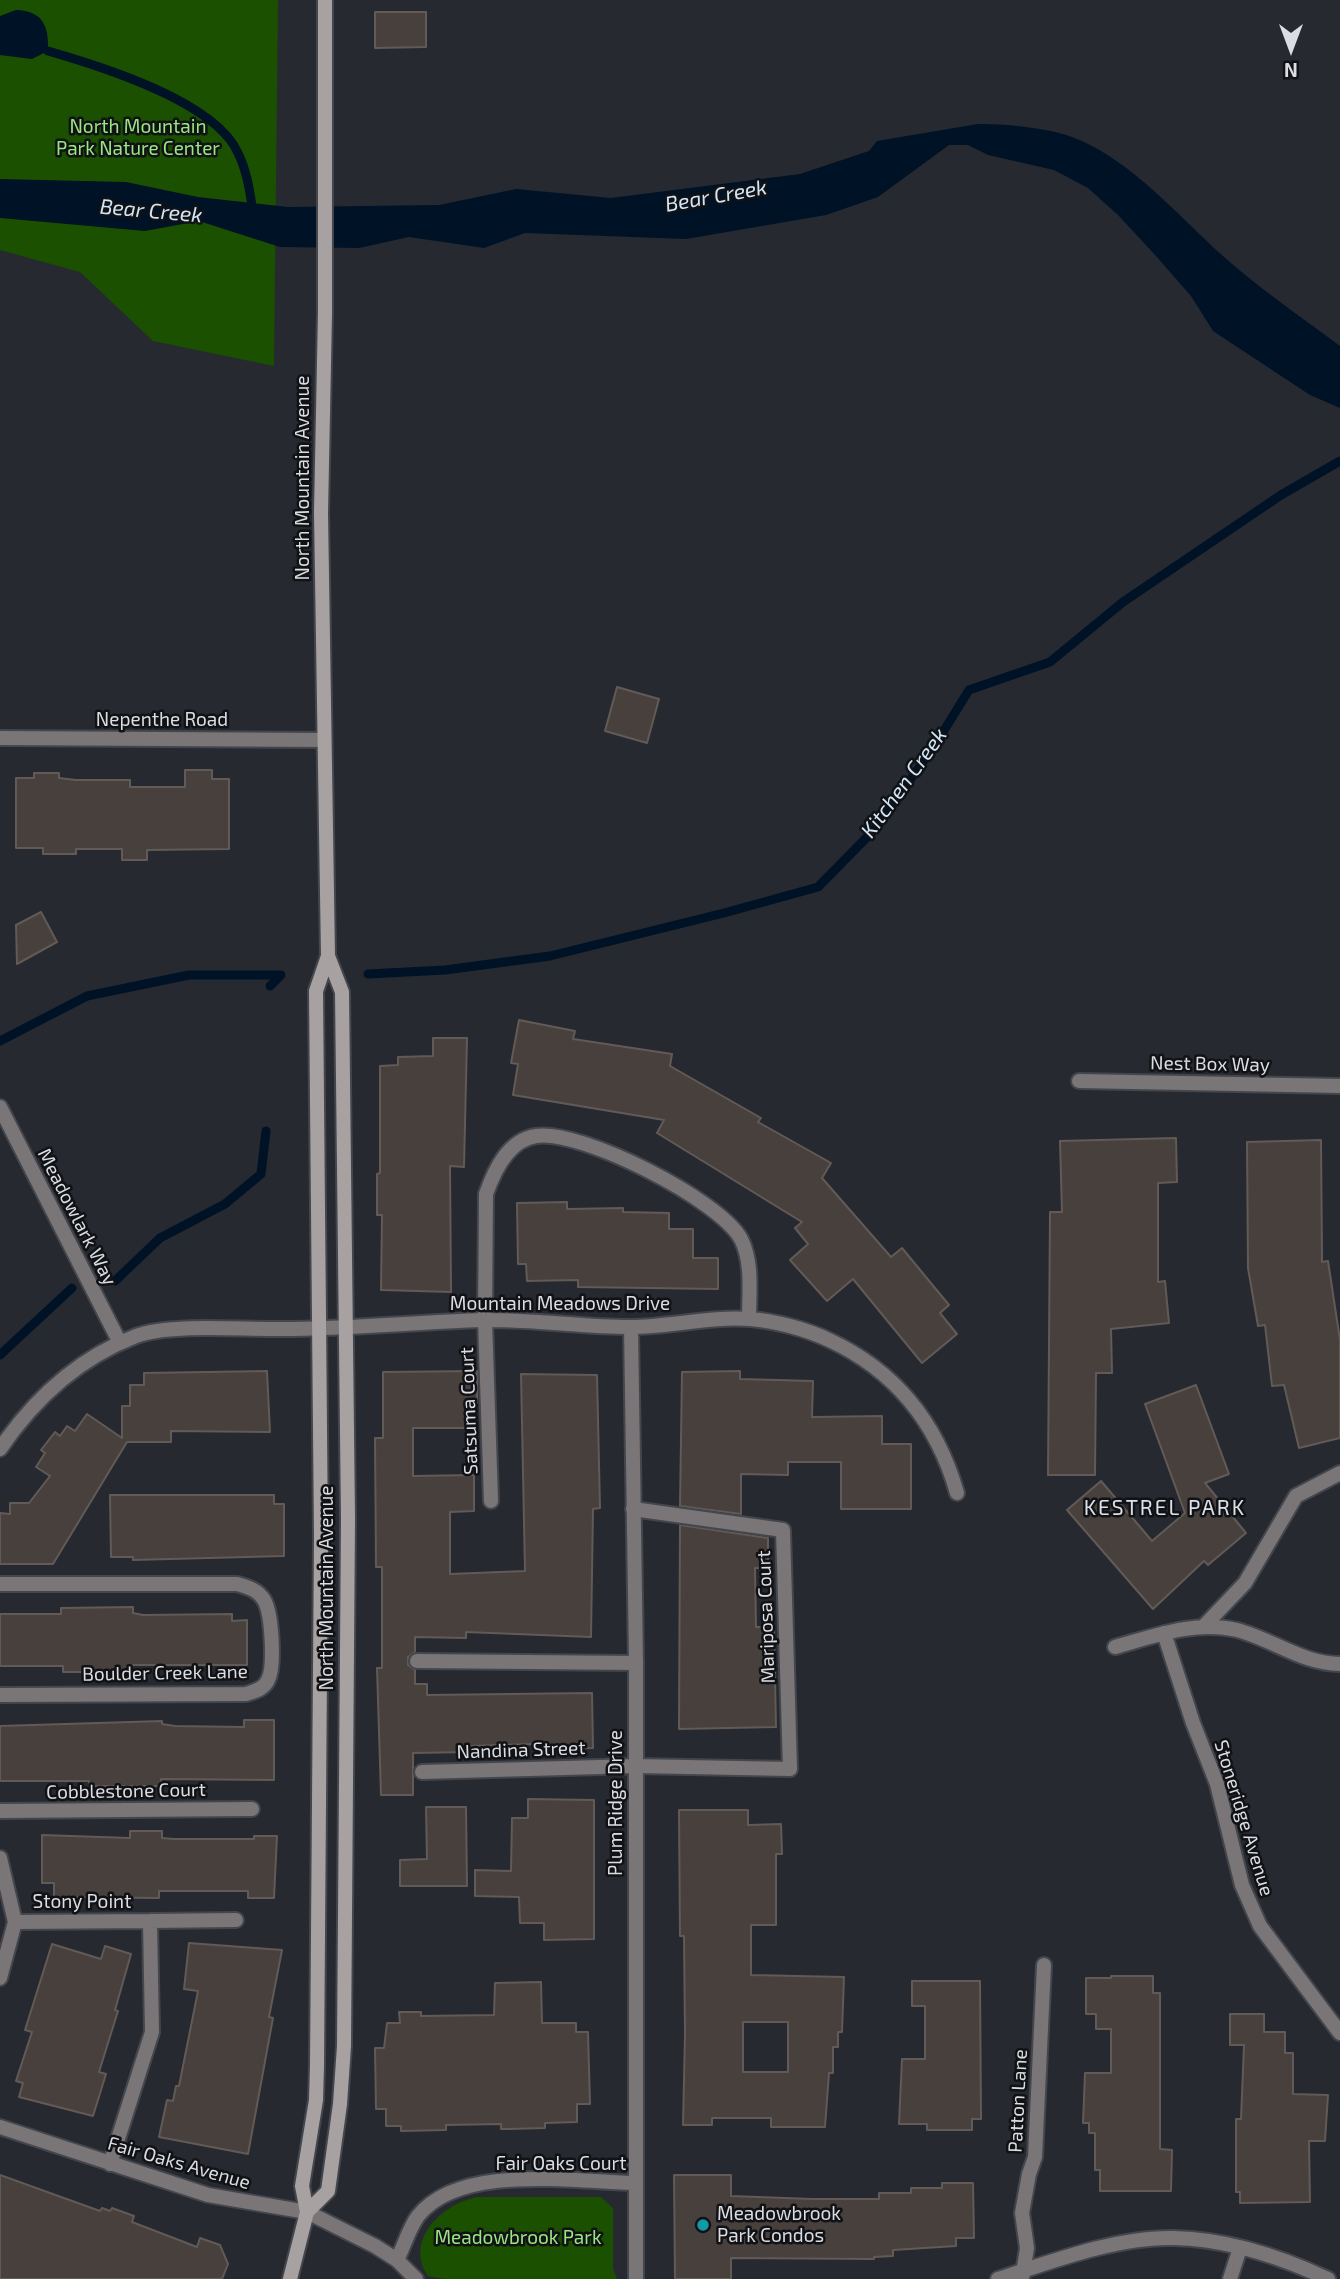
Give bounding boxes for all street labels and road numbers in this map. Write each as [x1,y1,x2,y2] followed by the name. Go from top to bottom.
[292,376,314,580] street label: North Mountain Avenue
[96,709,228,731] street label: Nepenthe Road
[1150,1052,1270,1076] street label: Nest Box Way
[33,1145,121,1289] street label: Meadowlark Way
[450,1293,670,1315] street label: Mountain Meadows Drive
[455,1347,483,1475] street label: Satsuma Court
[316,1486,338,1690] street label: North Mountain Avenue
[752,1550,780,1684] street label: Mariposa Court
[82,1660,248,1686] street label: Boulder Creek Lane
[605,1730,627,1876] street label: Plum Ridge Drive
[456,1736,586,1764] street label: Nandina Street
[1209,1737,1279,1899] street label: Stoneridge Avenue
[46,1778,206,1804] street label: Cobblestone Court
[33,1891,131,1913] street label: Stony Point
[1004,2049,1032,2153] street label: Patton Lane
[105,2132,253,2194] street label: Fair Oaks Avenue
[496,2153,626,2175] street label: Fair Oaks Court

